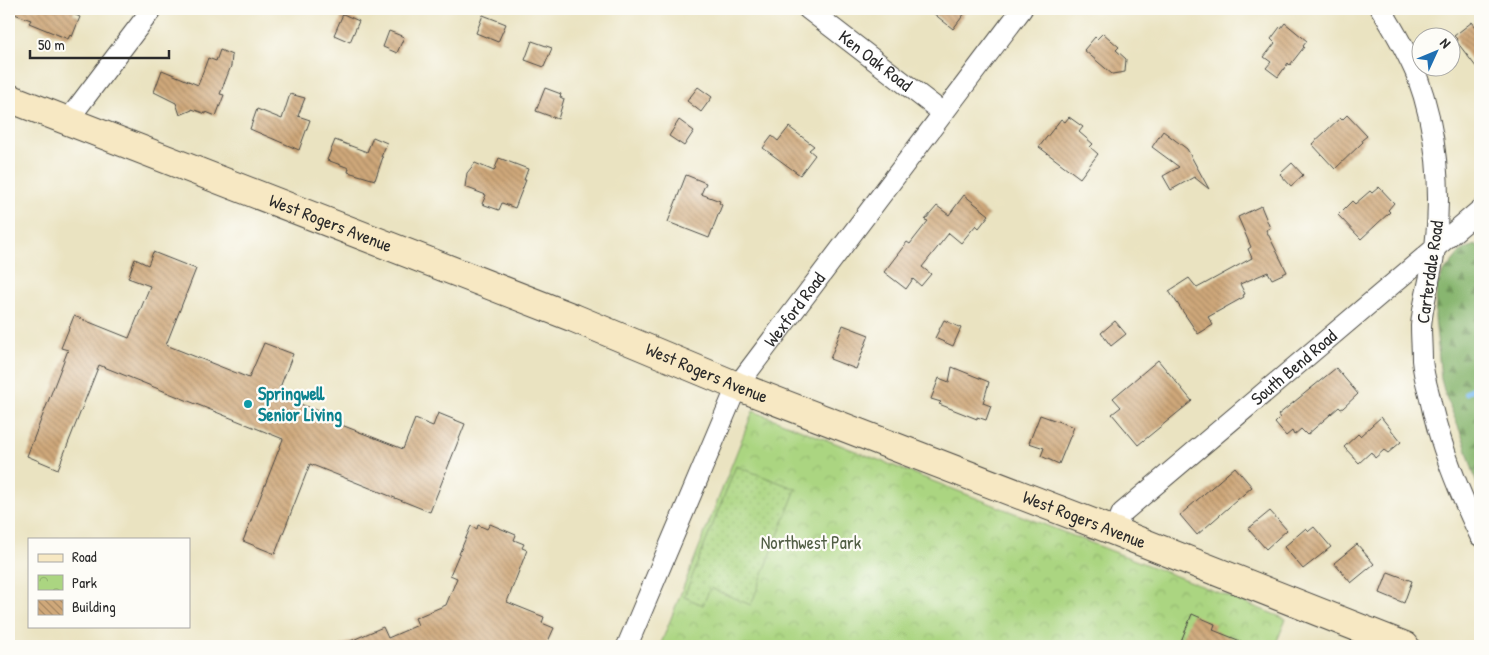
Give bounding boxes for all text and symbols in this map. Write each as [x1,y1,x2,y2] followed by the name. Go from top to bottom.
[834,24,918,97] street label: Ken Oak Road
[30,28,169,60] scale bar
[1412,28,1462,78] north arrow
[1436,33,1456,52] text: N
[38,34,65,55] text: 50 m
[266,188,396,258] street label: West Rogers Avenue
[1410,219,1449,325] street label: Carterdale Road
[758,267,831,352] street label: Wexford Road
[1245,323,1342,411] street label: South Bend Road
[642,336,772,409] street label: West Rogers Avenue
[258,381,342,428] place label: Springwell Senior Living
[242,398,254,410] marker: Springwell Senior Living
[1019,484,1150,554] street label: West Rogers Avenue
[761,530,862,555] park label: Northwest Park
[28,538,190,628] legend
[72,546,97,567] text: Road
[72,572,97,593] text: Park
[72,596,116,617] text: Building

